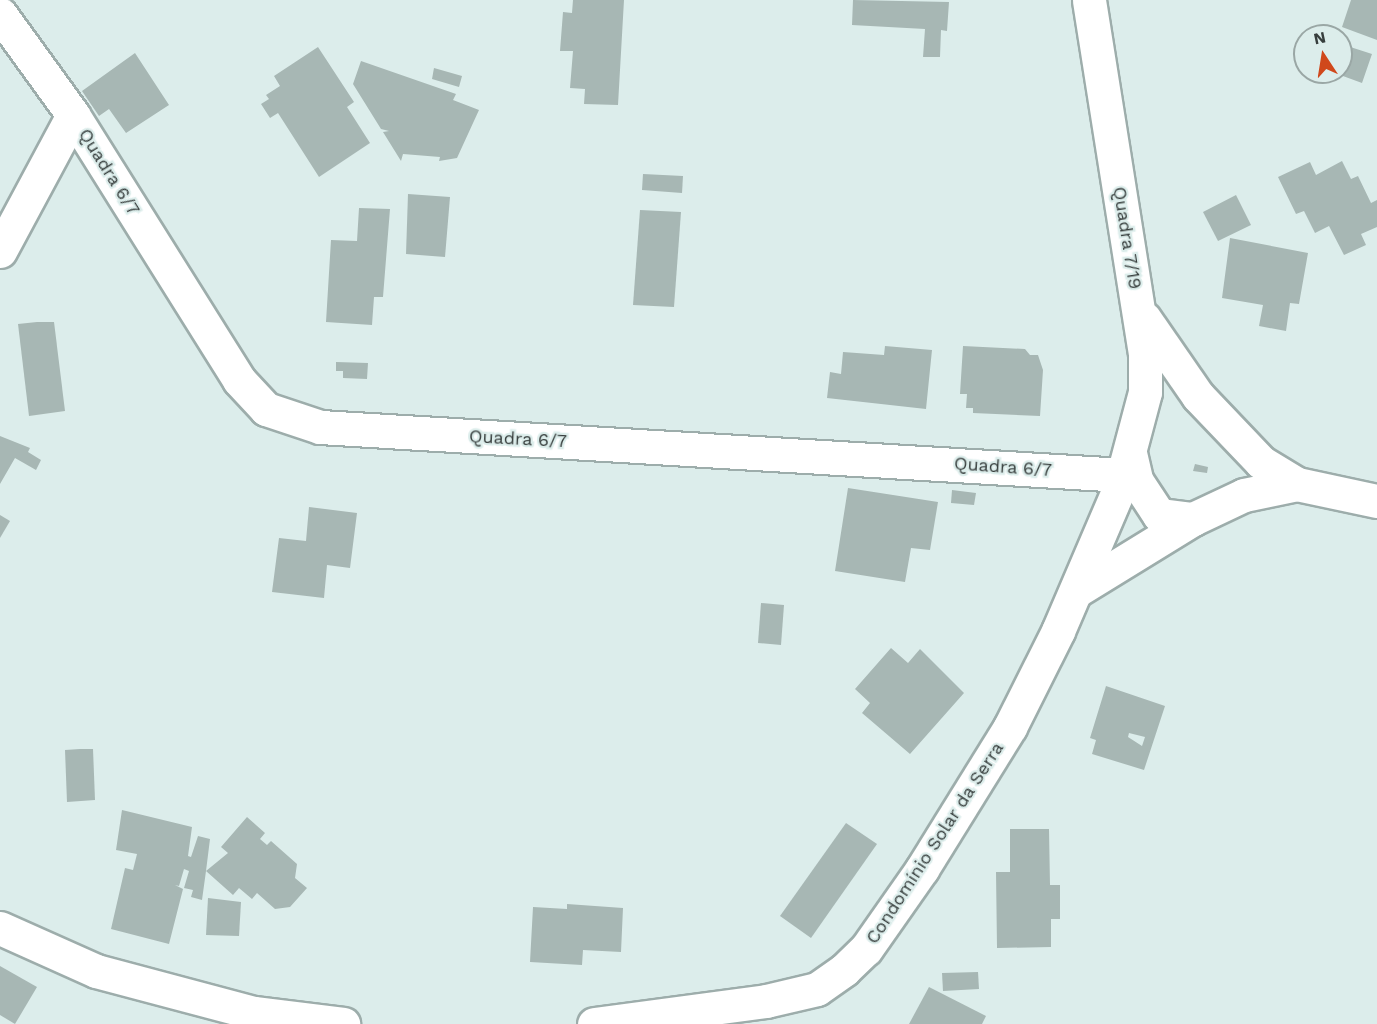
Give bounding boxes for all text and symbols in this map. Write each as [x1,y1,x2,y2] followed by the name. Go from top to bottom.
[1293,24,1353,84] north arrow
[1312,27,1327,48] text: N
[74,125,144,219] street label: Quadra 6/7
[1108,185,1146,291] street label: Quadra 7/19
[468,426,568,452] street label: Quadra 6/7
[953,453,1053,481] street label: Quadra 6/7
[861,738,1009,948] street label: Condomínio Solar da Serra

